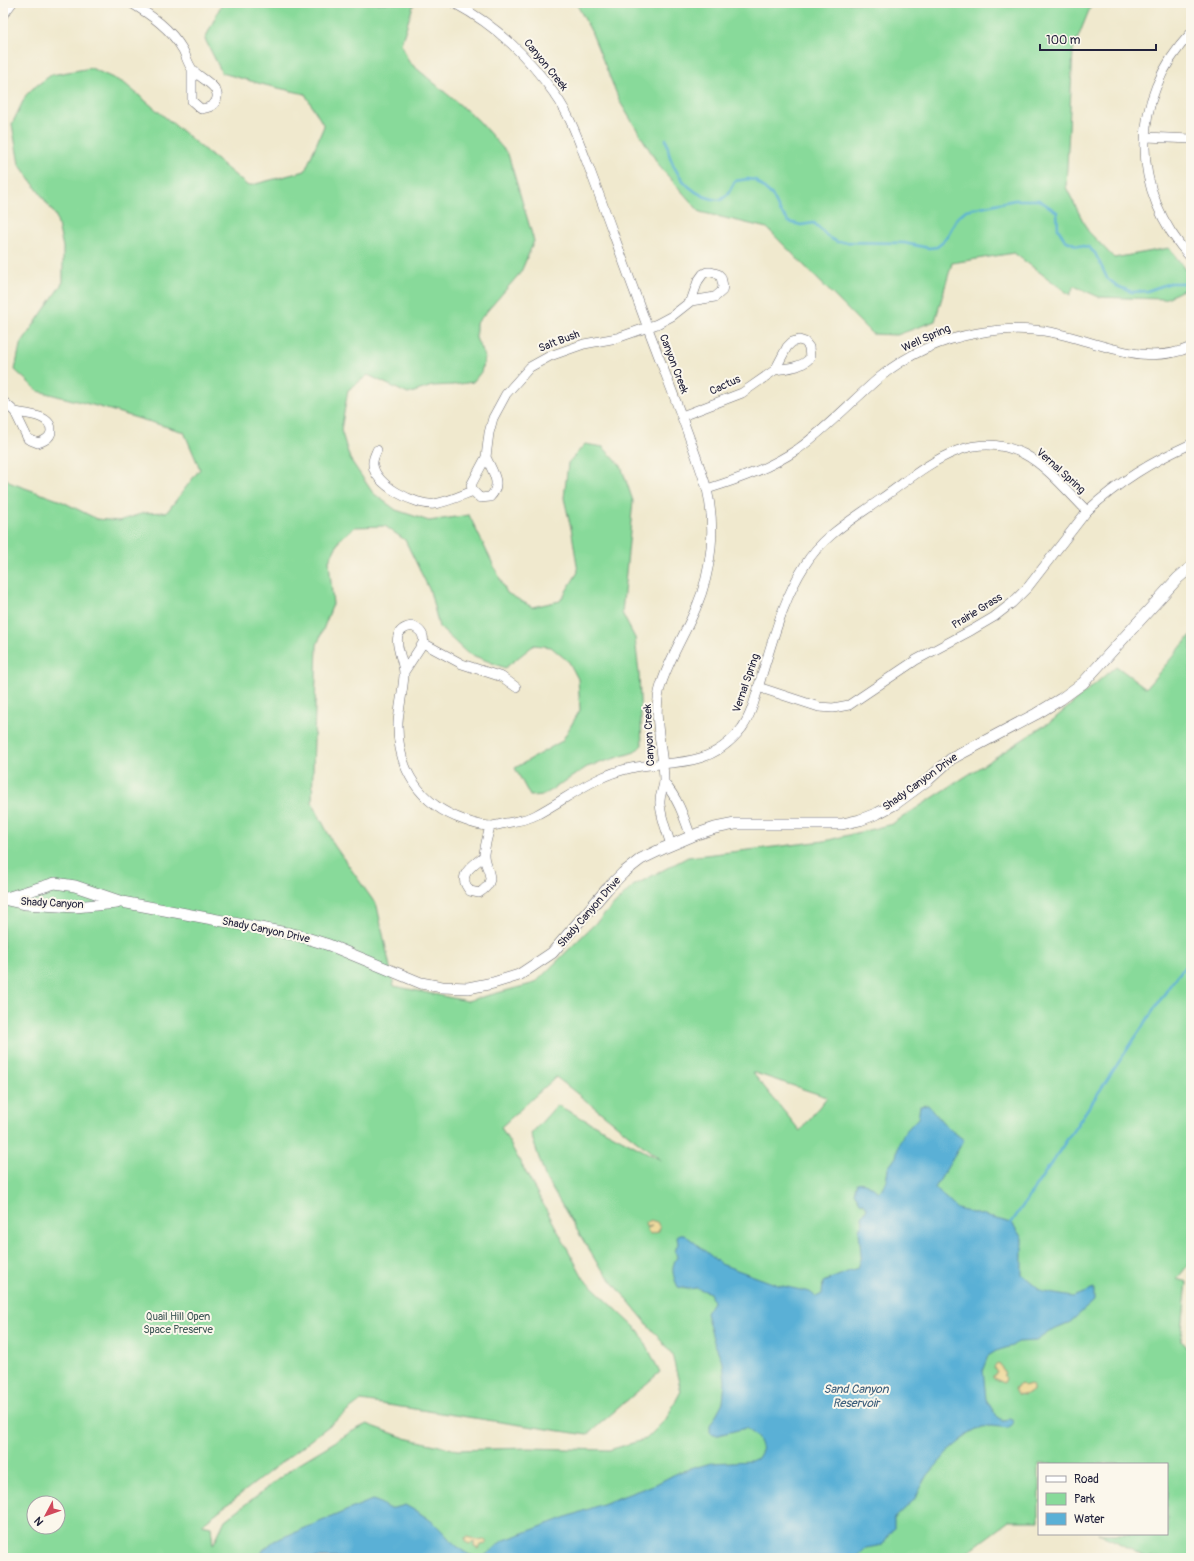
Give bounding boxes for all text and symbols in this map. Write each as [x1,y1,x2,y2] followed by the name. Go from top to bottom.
[1040,26,1156,52] scale bar
[1046,33,1081,48] text: 100 m
[521,37,571,94] street label: Canyon Creek
[900,321,953,354] street label: Well Spring
[537,327,581,355] street label: Salt Bush
[657,332,691,396] street label: Canyon Creek
[708,372,742,398] street label: Cactus
[1034,446,1089,497] street label: Vernal Spring
[950,590,1005,632] street label: Prairie Grass
[730,651,762,714] street label: Vernal Spring
[641,703,657,767] street label: Canyon Creek
[880,750,960,814] street label: Shady Canyon Drive
[555,874,624,950] street label: Shady Canyon Drive
[20,895,84,911] street label: Shady Canyon
[221,914,312,946] street label: Shady Canyon Drive
[143,1310,213,1336] park label: Quail Hill Open Space Preserve
[824,1382,890,1411] water label: Sand Canyon Reservoir
[1038,1463,1168,1535] legend
[1074,1472,1099,1487] text: Road
[1074,1492,1095,1507] text: Park
[26,1495,66,1535] north arrow
[1074,1512,1105,1527] text: Water
[31,1514,46,1528] text: N

